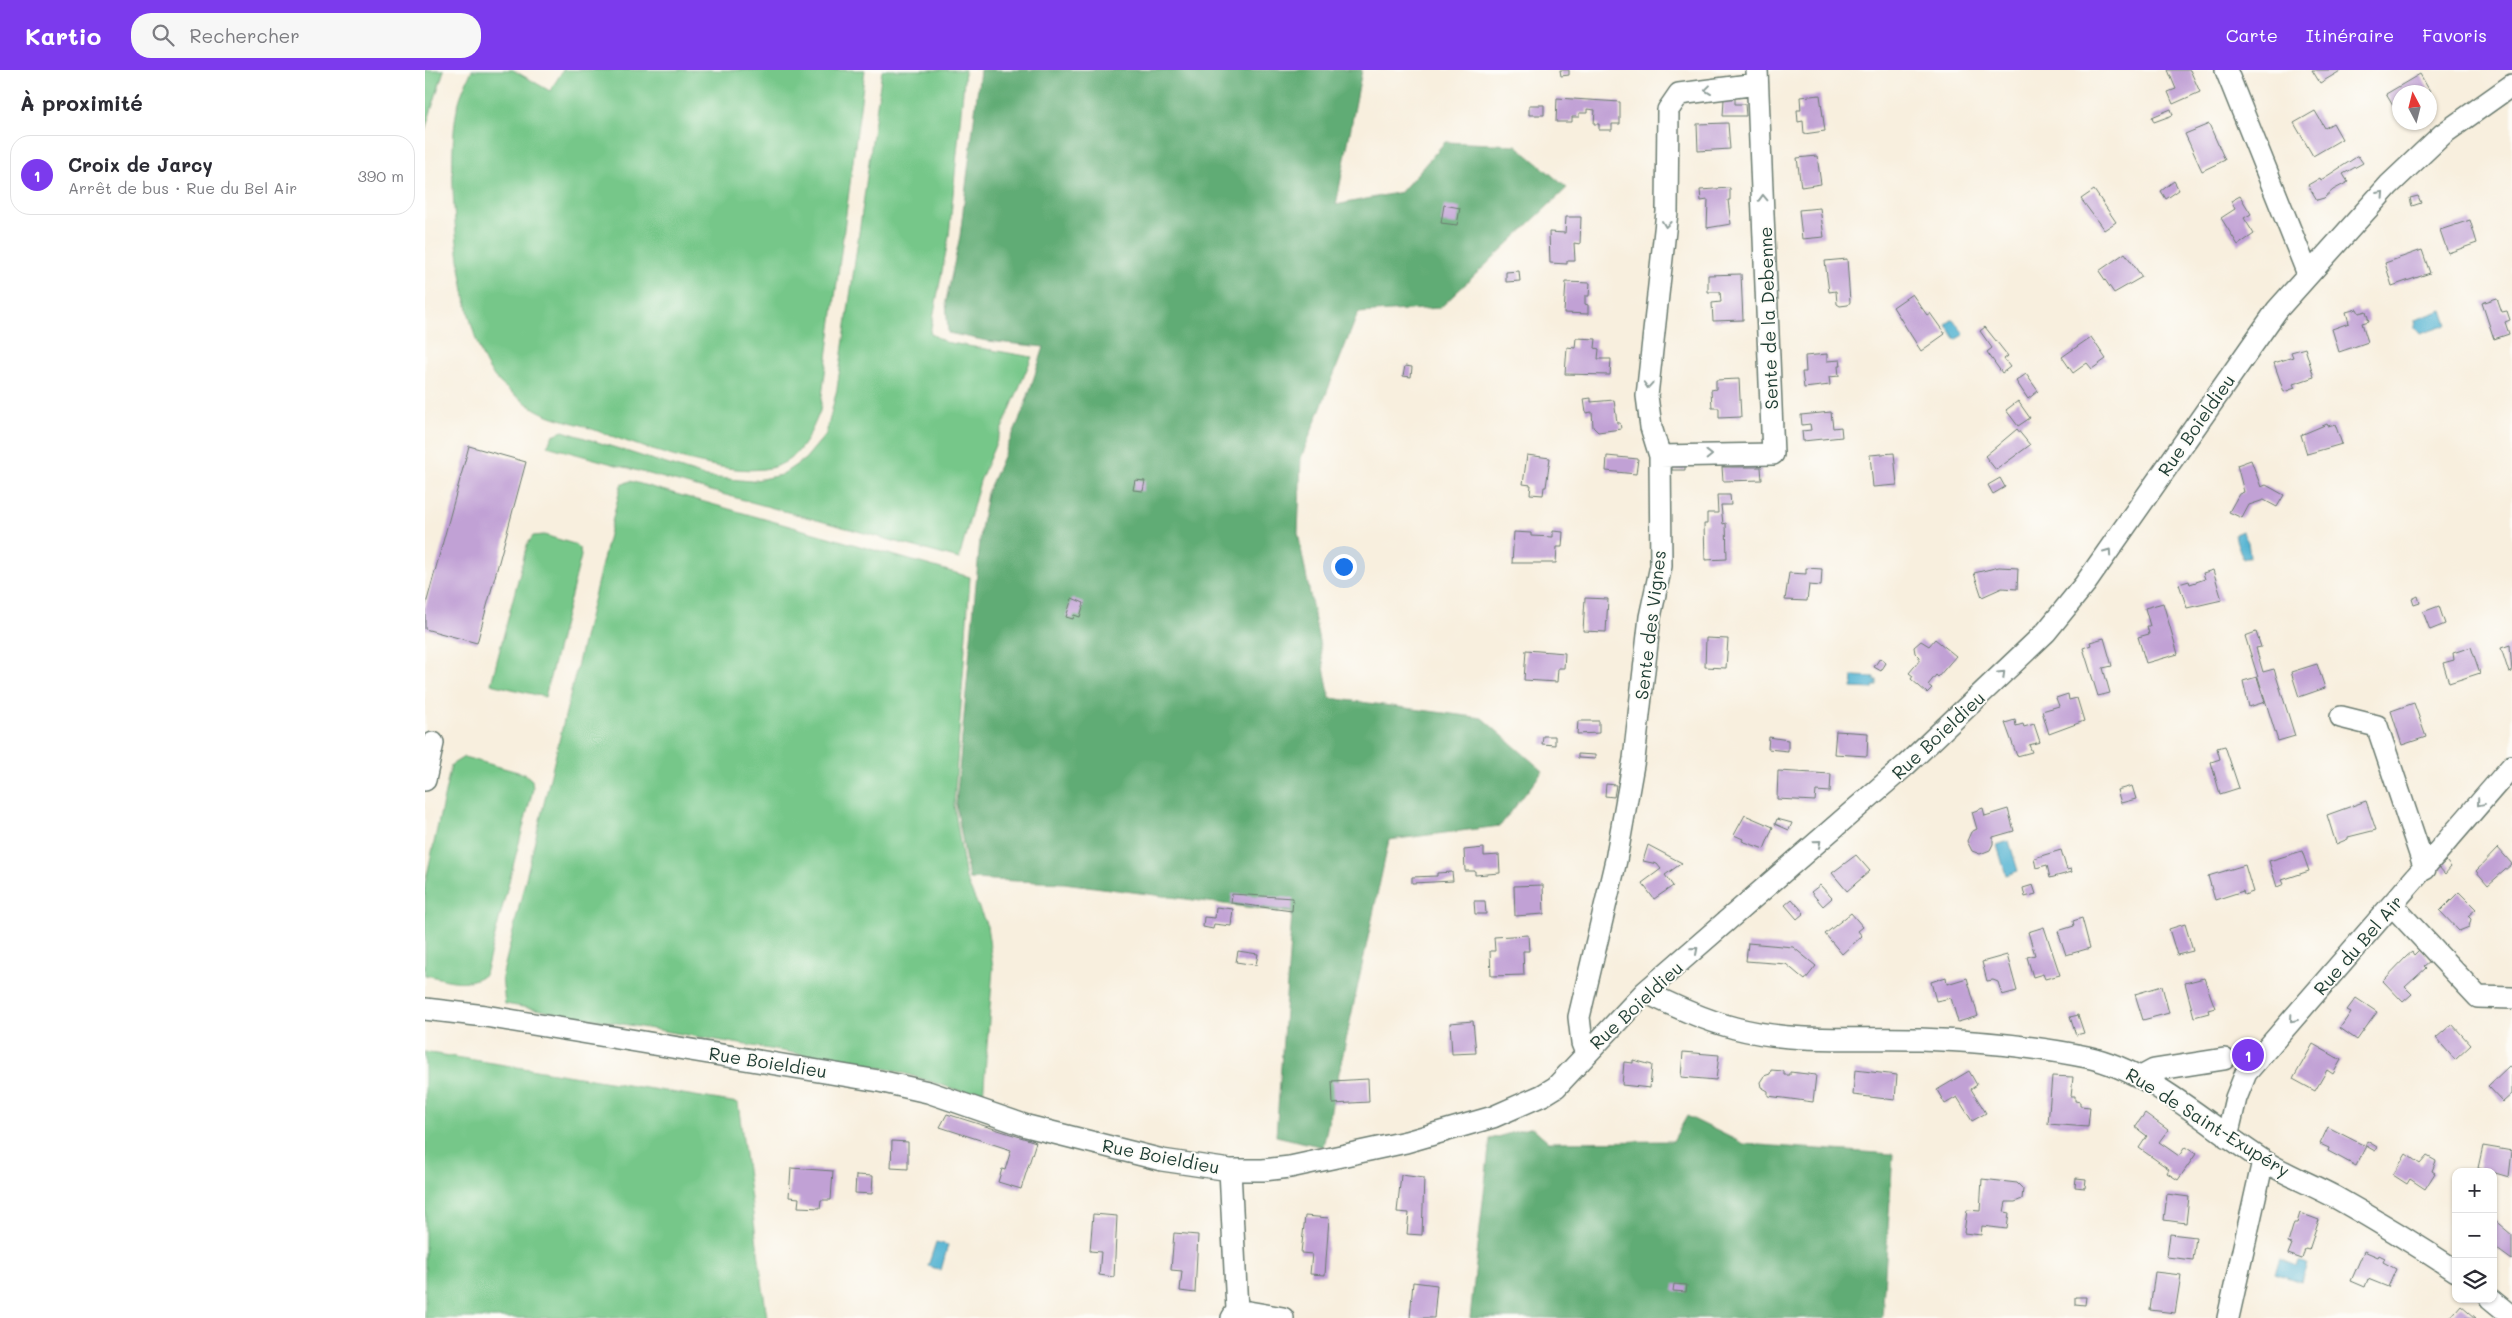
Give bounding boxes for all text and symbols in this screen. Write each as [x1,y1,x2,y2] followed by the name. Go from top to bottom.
[131,13,481,58] search box
[25,20,101,51] text: Kartio
[149,21,177,49] icon: search
[189,23,300,48] text: Rechercher
[2226,23,2278,47] text: Carte
[2306,23,2394,47] text: Itinéraire
[2422,23,2487,47] text: Favoris
[1704,84,1712,95] one-way arrow
[2392,85,2437,130] north arrow
[20,89,143,116] text: À proximité
[68,152,213,177] text: Croix de Jarcy
[33,165,41,186] text: 1
[357,165,404,186] text: 390 m
[68,177,297,198] text: Arrêt de bus · Rue du Bel Air
[2375,191,2384,200] one-way arrow
[1758,194,1768,202] one-way arrow
[1661,220,1672,228] one-way arrow
[1753,226,1783,410] street label: Sente de la Debenne
[2152,369,2240,481] street label: Rue Boieldieu
[1643,381,1654,389] one-way arrow
[1705,450,1713,460] one-way arrow
[2102,548,2111,557] one-way arrow
[1629,549,1671,701] street label: Sente des Vignes
[1331,554,1357,580] your location
[1997,671,2006,680] one-way arrow
[1886,686,1990,784] street label: Rue Boieldieu
[2477,798,2486,807] one-way arrow
[1812,840,1821,849] one-way arrow
[2308,890,2408,1000] street label: Rue du Bel Air
[1690,946,1699,955] one-way arrow
[1584,956,1688,1054] street label: Rue Boieldieu
[2290,1013,2299,1022] one-way arrow
[2232,1036,2264,1074] pin: 1
[707,1041,829,1083] street label: Rue Boieldieu
[2122,1062,2294,1182] street label: Rue de Saint-Exupéry
[1100,1133,1222,1179] street label: Rue Boieldieu
[2452,1168,2497,1303] map controls
[2452,1168,2497,1213] button: +
[2452,1213,2497,1258] button: −
[2452,1258,2497,1303] button: layers

